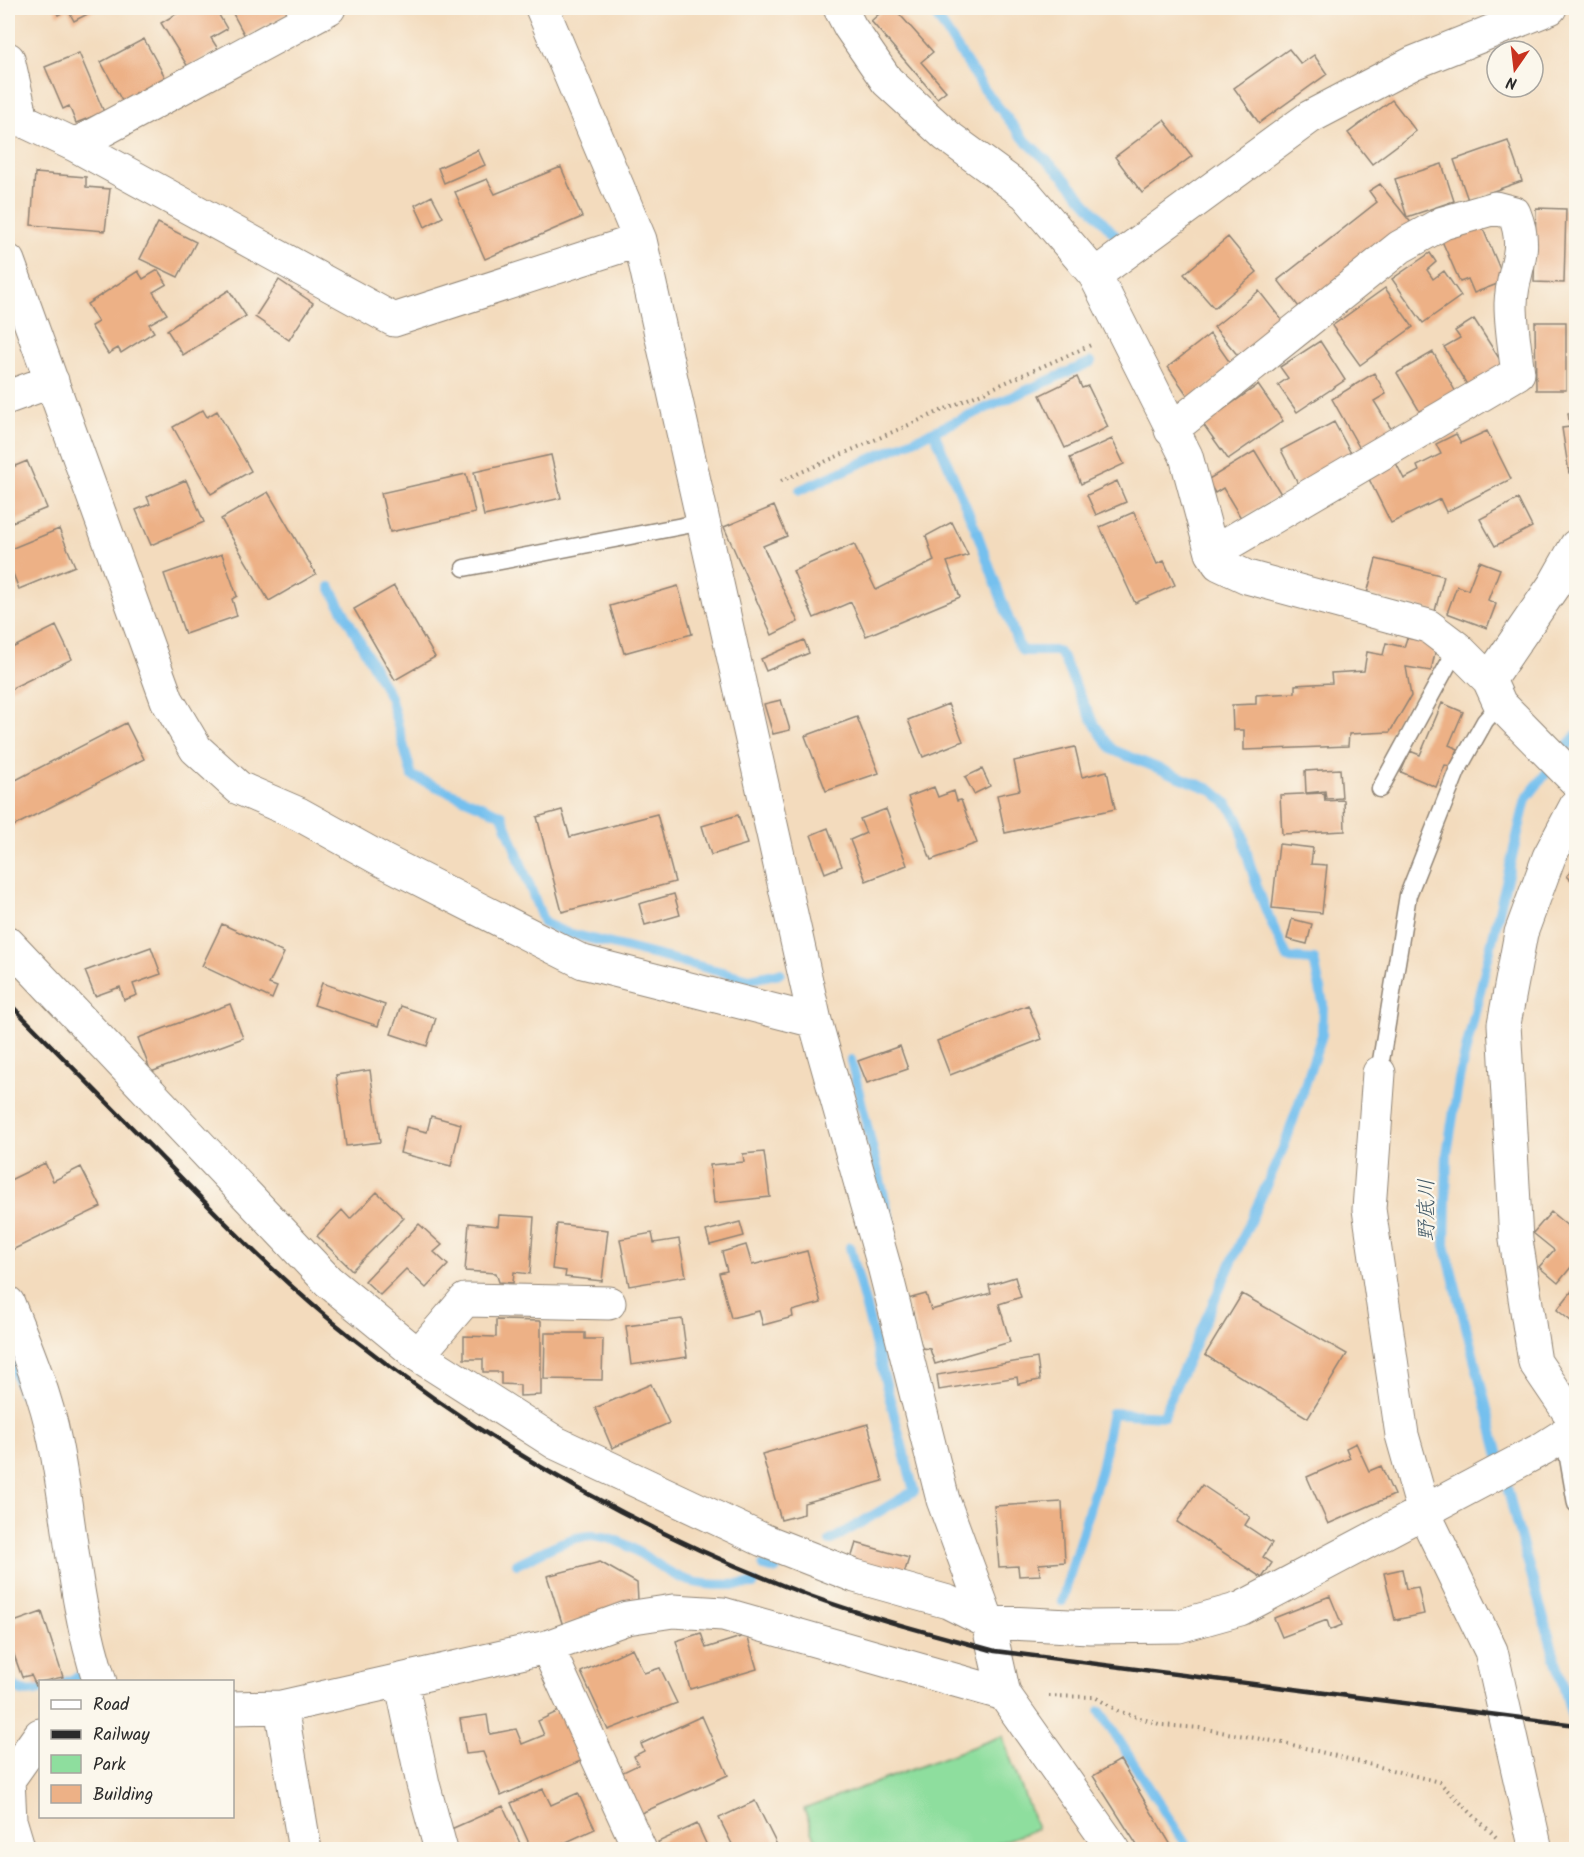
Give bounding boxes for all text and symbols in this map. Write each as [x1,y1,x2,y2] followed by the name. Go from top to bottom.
[1485,39,1545,99] north arrow
[1504,69,1520,95] text: N
[1411,1179,1444,1242] water label: 野底川
[39,1680,234,1818] legend
[93,1691,130,1720] text: Road
[93,1721,150,1750] text: Railway
[93,1751,126,1780] text: Park
[93,1781,153,1810] text: Building

